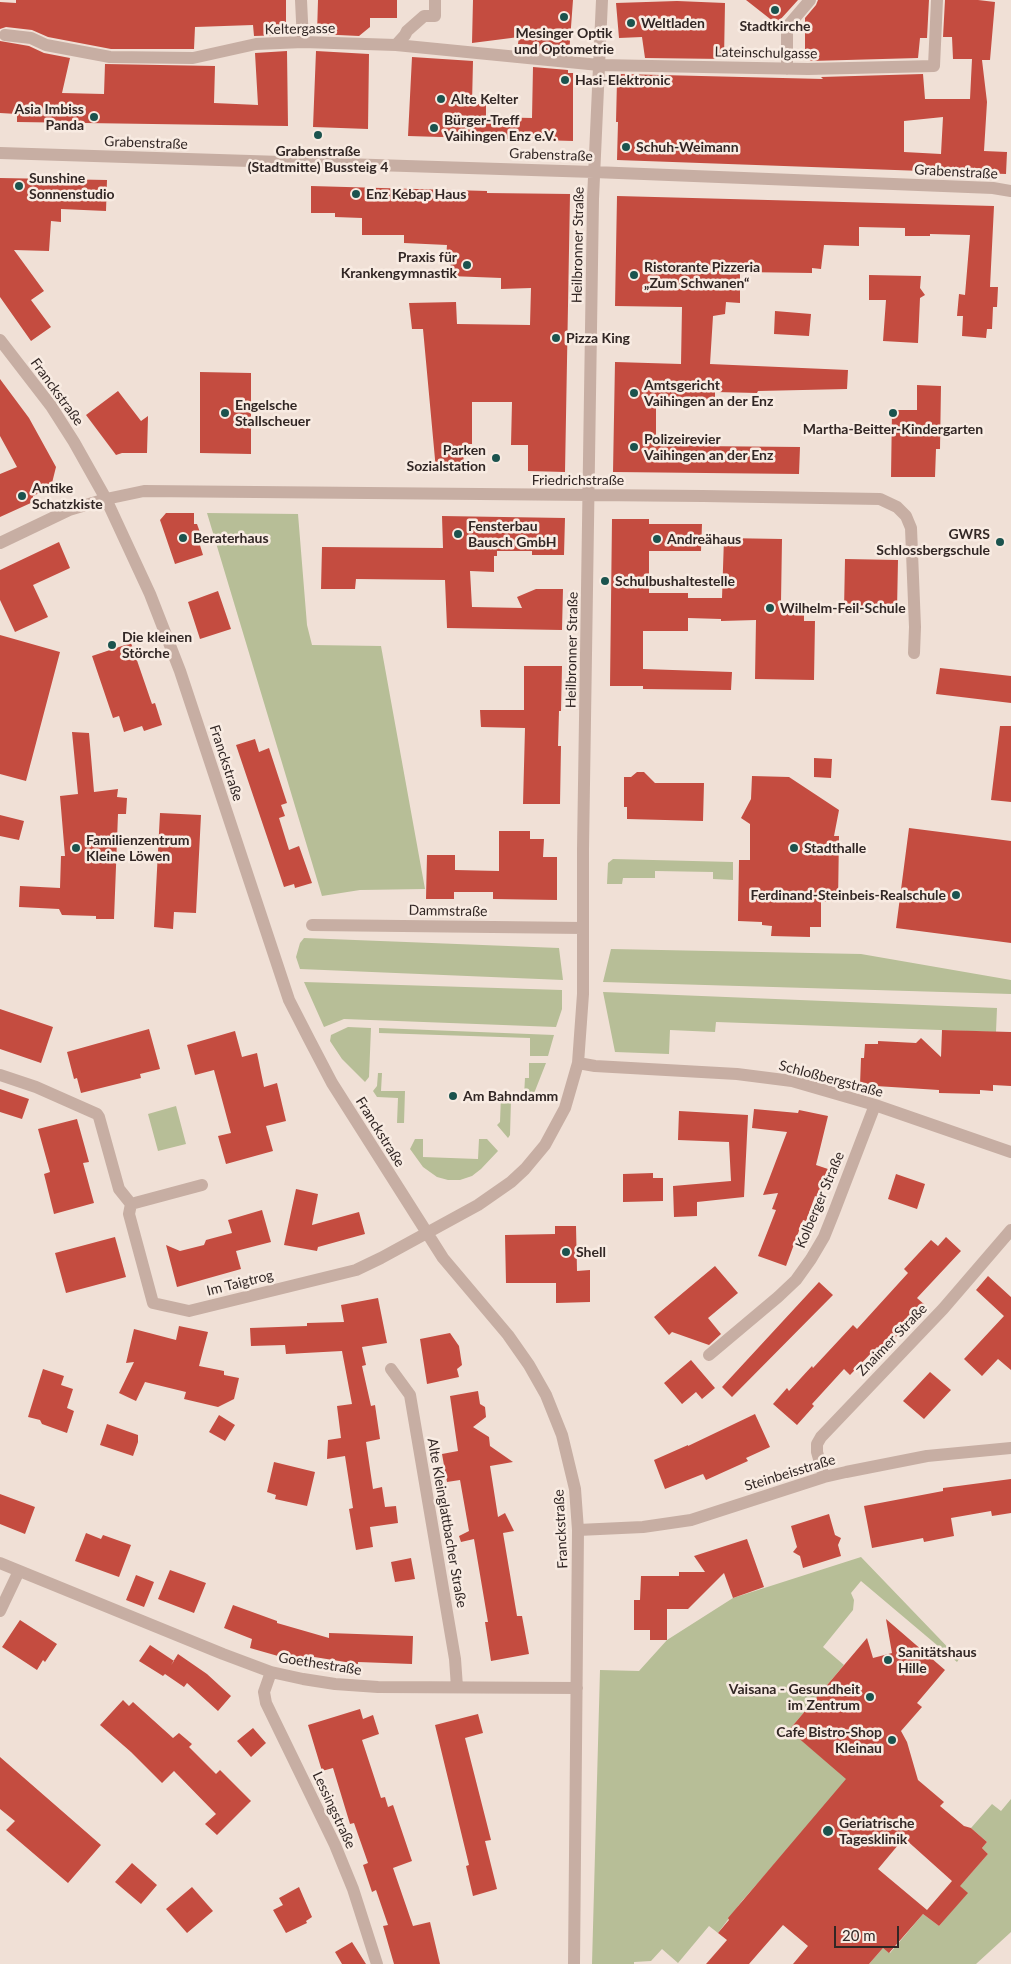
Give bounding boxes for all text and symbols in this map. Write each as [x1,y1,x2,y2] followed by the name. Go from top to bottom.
[769,4,781,16] marker: Stadtkirche
[558,11,570,23] marker: Mesinger Optik und Optometrie
[641,15,705,31] place label: Weltladen
[625,17,637,29] marker: Weltladen
[739,18,811,34] place label: Stadtkirche
[265,20,335,38] street label: Keltergasse
[514,25,614,58] place label: Mesinger Optik und Optometrie
[714,44,818,62] street label: Lateinschulgasse
[575,72,671,88] place label: Hasi-Elektronic
[559,74,571,86] marker: Hasi-Elektronic
[451,91,518,107] place label: Alte Kelter
[435,93,447,105] marker: Alte Kelter
[14,101,84,134] place label: Asia Imbiss Panda
[88,111,100,123] marker: Asia Imbiss Panda
[444,112,556,144] place label: Bürger-Treff Vaihingen Enz e.V.
[428,122,440,134] marker: Bürger-Treff Vaihingen Enz e.V.
[312,129,324,141] marker: Grabenstraße (Stadtmitte) Bussteig 4
[104,133,188,153] street label: Grabenstraße
[636,139,739,155] place label: Schuh-Weimann
[620,141,632,153] marker: Schuh-Weimann
[248,143,388,176] place label: Grabenstraße (Stadtmitte) Bussteig 4
[509,145,593,165] street label: Grabenstraße
[914,161,998,183] street label: Grabenstraße
[29,170,115,202] place label: Sunshine Sonnenstudio
[13,180,25,192] marker: Sunshine Sonnenstudio
[366,186,466,202] place label: Enz Kebap Haus
[569,187,587,303] street label: Heilbronner Straße
[350,188,362,200] marker: Enz Kebap Haus
[341,249,457,282] place label: Praxis für Krankengymnastik
[461,259,473,271] marker: Praxis für Krankengymnastik
[644,259,760,292] place label: Ristorante Pizzeria „Zum Schwanen“
[628,269,640,281] marker: Ristorante Pizzeria „Zum Schwanen“
[566,330,630,346] place label: Pizza King
[550,332,562,344] marker: Pizza King
[27,355,87,429] street label: Franckstraße
[644,377,773,410] place label: Amtsgericht Vaihingen an der Enz
[628,387,640,399] marker: Amtsgericht Vaihingen an der Enz
[235,397,311,430] place label: Engelsche Stallscheuer
[219,407,231,419] marker: Engelsche Stallscheuer
[887,407,899,419] marker: Martha-Beitter-Kindergarten
[803,421,983,437] place label: Martha-Beitter-Kindergarten
[644,431,773,464] place label: Polizeirevier Vaihingen an der Enz
[628,441,640,453] marker: Polizeirevier Vaihingen an der Enz
[407,442,486,474] place label: Parken Sozialstation
[490,452,502,464] marker: Parken Sozialstation
[532,472,624,488] street label: Friedrichstraße
[32,480,103,512] place label: Antike Schatzkiste
[16,490,28,502] marker: Antike Schatzkiste
[468,518,557,550] place label: Fensterbau Bausch GmbH
[876,526,990,558] place label: GWRS Schlossbergschule
[452,528,464,540] marker: Fensterbau Bausch GmbH
[193,530,269,546] place label: Beraterhaus
[667,531,741,547] place label: Andreähaus
[177,532,189,544] marker: Beraterhaus
[651,533,663,545] marker: Andreähaus
[994,536,1006,548] marker: GWRS Schlossbergschule
[615,573,735,589] place label: Schulbushaltestelle
[599,575,611,587] marker: Schulbushaltestelle
[563,592,581,708] street label: Heilbronner Straße
[780,600,906,616] place label: Wilhelm-Feil-Schule
[764,602,776,614] marker: Wilhelm-Feil-Schule
[122,629,192,662] place label: Die kleinen Störche
[106,639,118,651] marker: Die kleinen Störche
[206,723,246,803] street label: Franckstraße
[86,832,189,864] place label: Familienzentrum Kleine Löwen
[804,840,866,856] place label: Stadthalle
[70,842,82,854] marker: Familienzentrum Kleine Löwen
[788,842,800,854] marker: Stadthalle
[751,887,946,903] place label: Ferdinand-Steinbeis-Realschule
[950,889,962,901] marker: Ferdinand-Steinbeis-Realschule
[408,902,488,920] street label: Dammstraße
[777,1057,885,1101] street label: Schloßbergstraße
[463,1088,558,1104] place label: Am Bahndamm
[447,1090,459,1102] marker: Am Bahndamm
[352,1094,408,1170] street label: Franckstraße
[792,1149,848,1251] street label: Kolberger Straße
[576,1244,606,1260] place label: Shell
[560,1246,572,1258] marker: Shell
[205,1267,275,1299] street label: Im Taigtrog
[853,1300,931,1380] street label: Znaimer Straße
[424,1437,470,1609] street label: Alte Kleinglattbacher Straße
[743,1451,837,1495] street label: Steinbeisstraße
[551,1489,571,1569] street label: Franckstraße
[898,1644,977,1676] place label: Sanitätshaus Hille
[277,1649,363,1679] street label: Goethestraße
[882,1654,894,1666] marker: Sanitätshaus Hille
[729,1681,860,1714] place label: Vaisana - Gesundheit im Zentrum
[864,1691,876,1703] marker: Vaisana - Gesundheit im Zentrum
[776,1724,882,1756] place label: Cafe Bistro-Shop Kleinau
[886,1734,898,1746] marker: Cafe Bistro-Shop Kleinau
[309,1769,359,1851] street label: Lessingstraße
[839,1815,915,1848] place label: Geriatrische Tagesklinik
[821,1824,835,1838] marker: Geriatrische Tagesklinik
[836,1916,901,1948] scale bar
[842,1926,876,1944] text: 20 m

